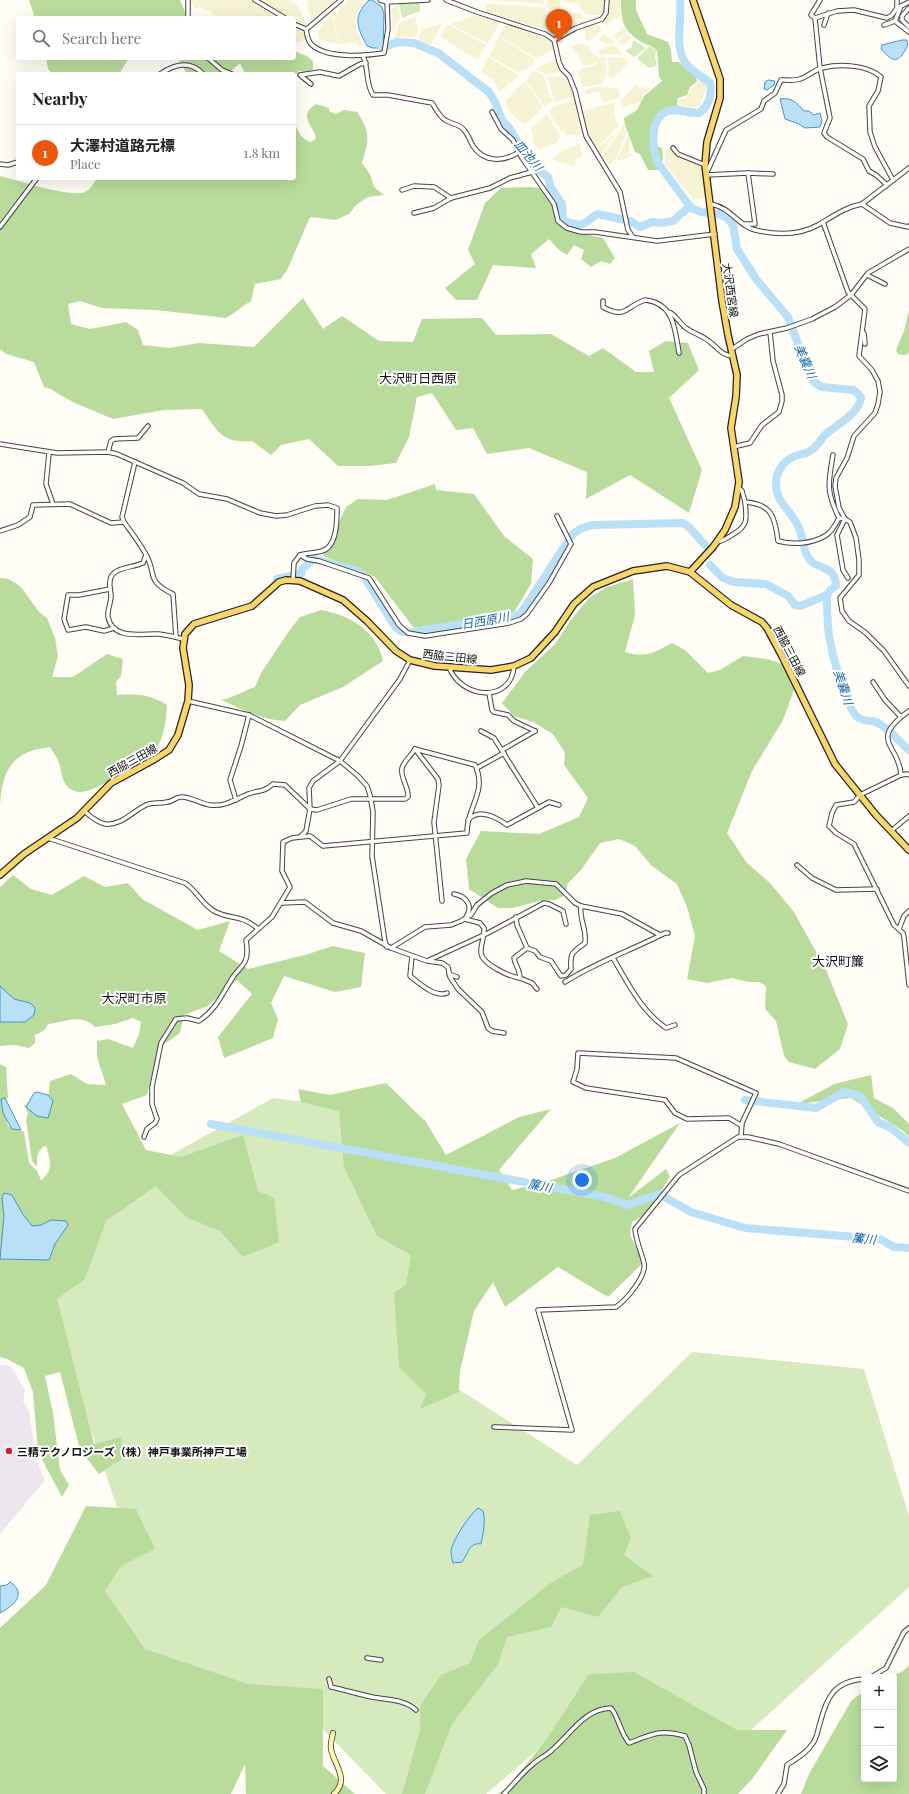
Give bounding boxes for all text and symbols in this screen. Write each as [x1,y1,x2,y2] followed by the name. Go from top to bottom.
[546,9,572,42] pin: 1
[16,16,296,60] search box
[30,27,52,49] icon: search
[62,28,141,48] text: Search here
[32,87,87,109] text: Nearby
[70,135,175,155] text: 大澤村道路元標
[511,136,548,175] water label: 皿池川
[43,144,47,161] text: 1
[244,144,280,161] text: 1.8 km
[70,155,101,172] text: Place
[720,262,742,318] street label: 大沢西宮線
[792,341,821,383] water label: 美嚢川
[379,369,457,386] district label: 大沢町日西原
[460,608,512,632] water label: 日西原川
[770,623,810,679] street label: 西脇三田線
[422,646,478,666] street label: 西脇三田線
[831,667,858,708] water label: 美嚢川
[104,740,160,780] street label: 西脇三田線
[812,952,864,969] district label: 大沢町簾
[101,989,167,1006] district label: 大沢町市原
[572,1170,592,1190] your location
[527,1175,555,1196] water label: 簾川
[851,1229,879,1247] water label: 簾川
[17,1444,247,1459] place label: 三精テクノロジーズ（株）神戸事業所神戸工場
[4,1446,14,1456] marker: 三精テクノロジーズ（株）神戸事業所神戸工場
[861,1674,897,1782] map controls
[861,1674,897,1710] button: +
[861,1710,897,1746] button: −
[861,1746,897,1782] button: layers

